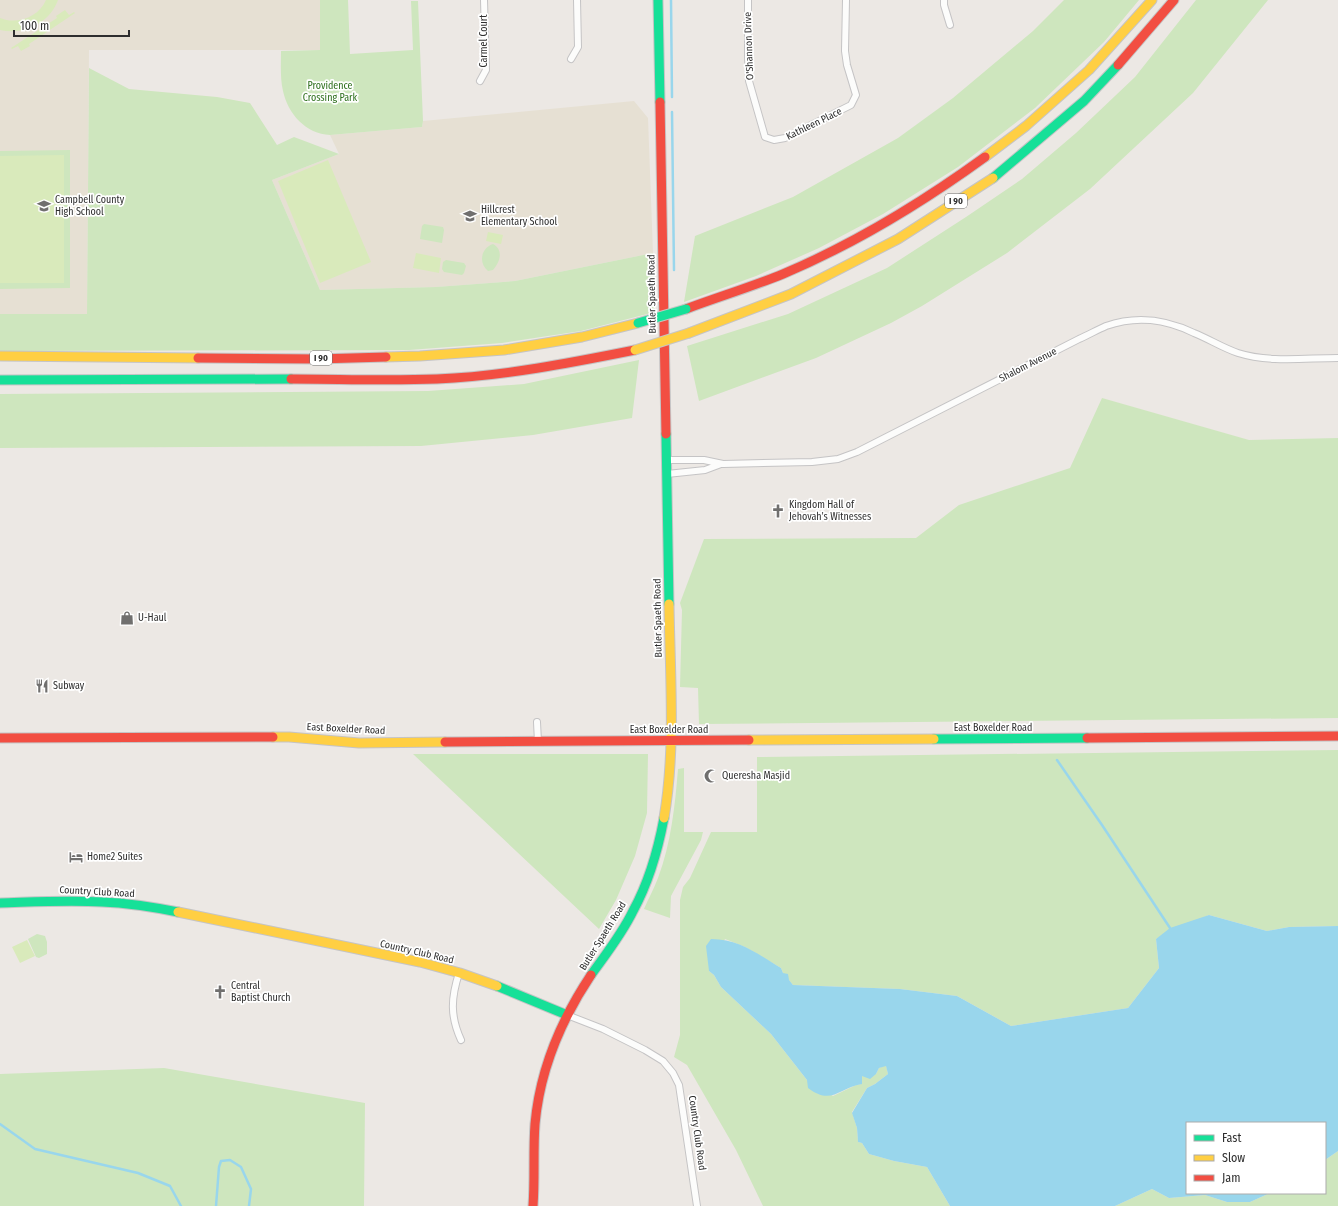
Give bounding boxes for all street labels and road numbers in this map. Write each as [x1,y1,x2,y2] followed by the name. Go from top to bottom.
[742,12,756,80] street label: O'Shannon Drive
[478,14,490,68] street label: Carmel Court
[784,105,844,143] street label: Kathleen Place
[945,194,967,208] road number: I 90
[645,254,659,334] street label: Butler Spaeth Road
[997,345,1059,385] street label: Shalom Avenue
[310,351,332,365] road number: I 90
[651,578,665,658] street label: Butler Spaeth Road
[306,721,386,737] street label: East Boxelder Road
[954,722,1032,734] street label: East Boxelder Road
[630,724,708,736] street label: East Boxelder Road
[59,884,135,900] street label: Country Club Road
[577,899,629,973] street label: Butler Spaeth Road
[379,938,455,966] street label: Country Club Road
[686,1095,708,1171] street label: Country Club Road

